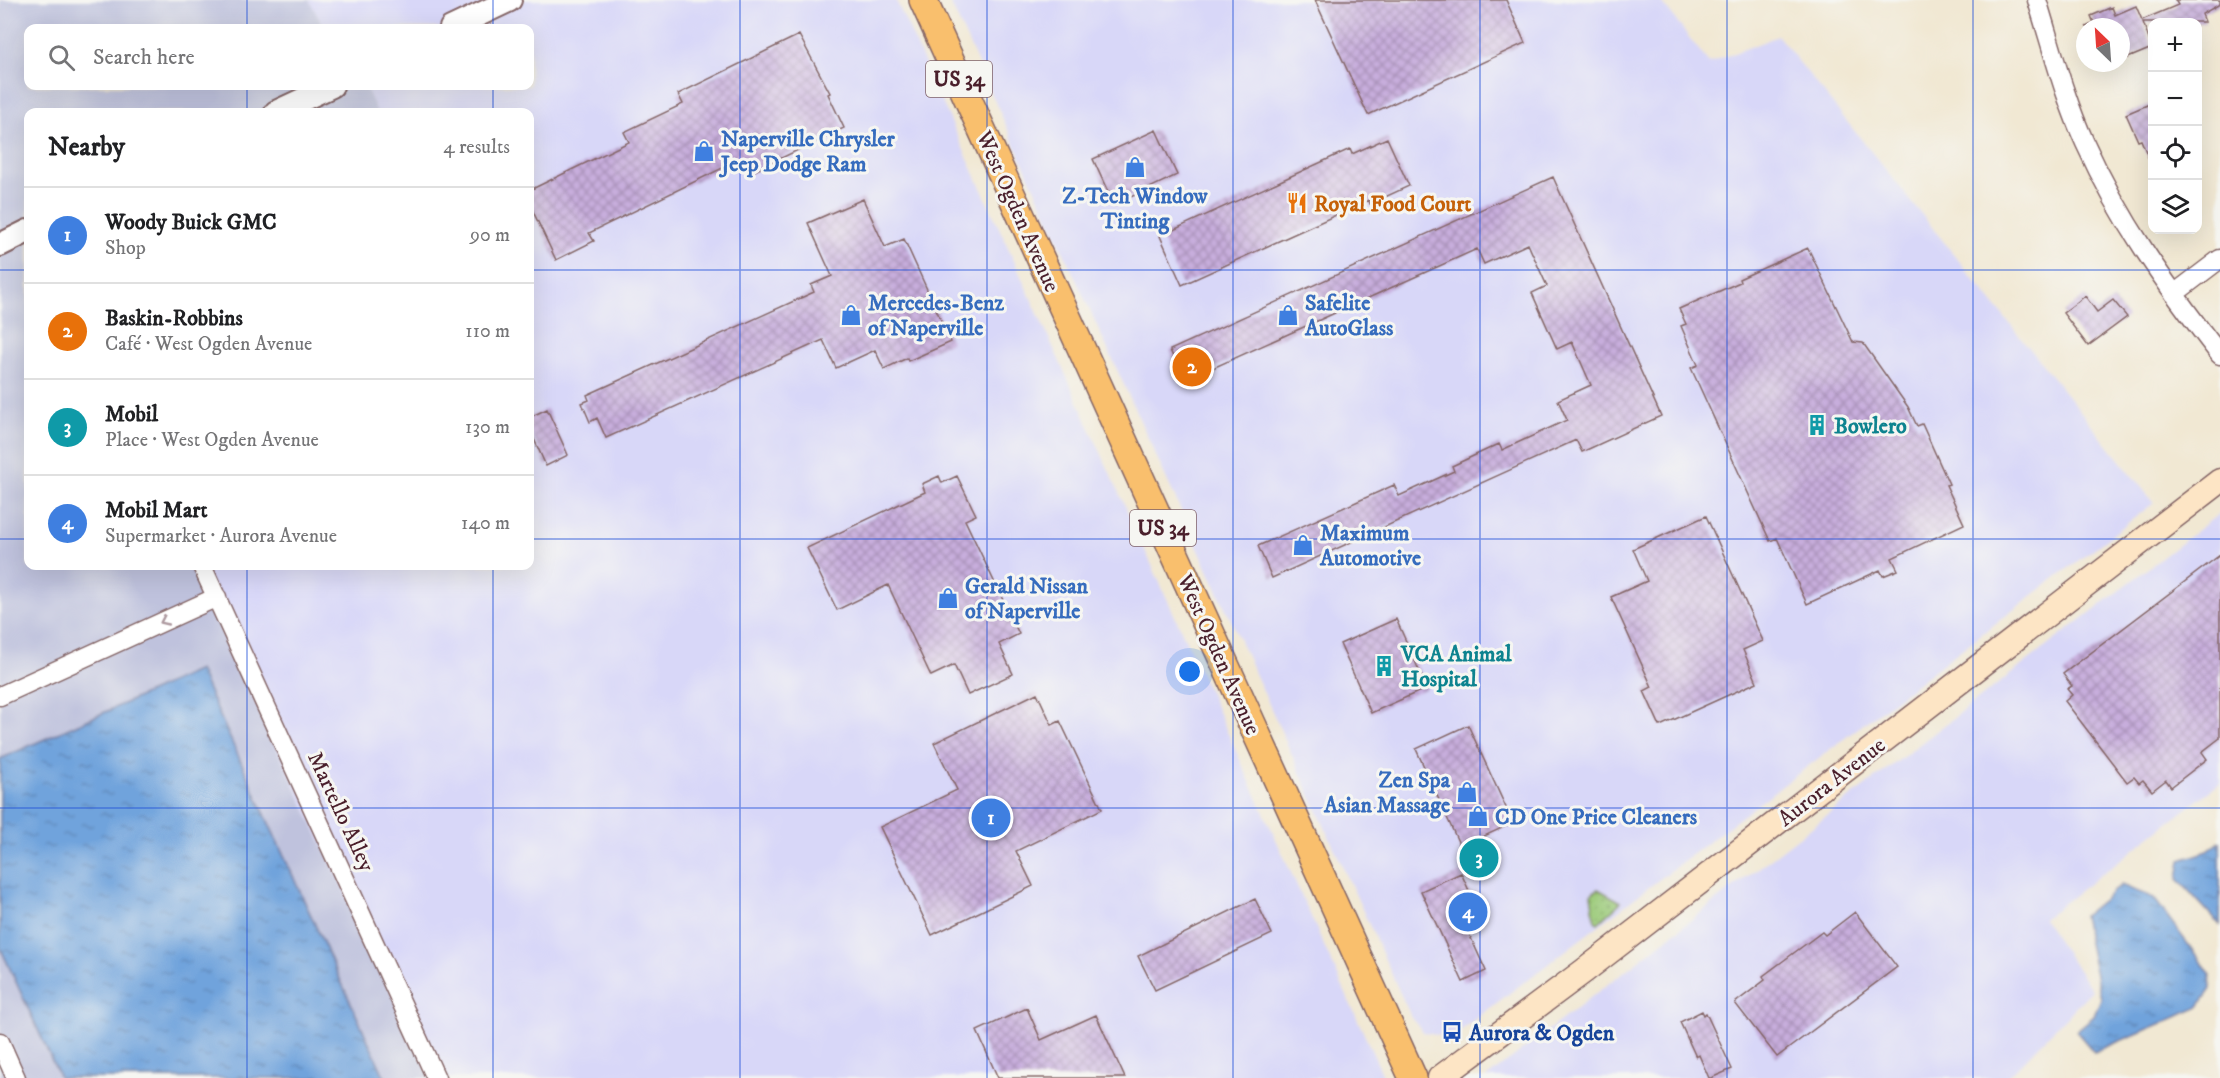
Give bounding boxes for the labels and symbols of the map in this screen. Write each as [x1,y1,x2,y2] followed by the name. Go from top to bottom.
[2076,18,2130,72] north arrow
[926,61,992,97] road number: US 34
[718,126,896,178] place label: Naperville Chrysler Jeep Dodge Ram
[970,126,1065,296] street label: West Ogden Avenue
[692,139,716,163] shop icon: Naperville Chrysler Jeep Dodge Ram
[1123,155,1147,179] shop icon: Z-Tech Window Tinting
[1062,183,1209,235] place label: Z-Tech Window Tinting
[1285,191,1309,215] restaurant icon: Royal Food Court
[1314,191,1471,218] place label: Royal Food Court
[868,290,1004,342] place label: Mercedes-Benz of Naperville
[1304,290,1394,342] place label: Safelite AutoGlass
[839,303,863,327] shop icon: Mercedes-Benz of Naperville
[1276,303,1300,327] shop icon: Safelite AutoGlass
[1172,344,1212,389] pin: 2
[1805,413,1829,437] building icon: Bowlero
[1834,413,1907,440] place label: Bowlero
[1130,510,1196,546] road number: US 34
[1319,520,1421,572] place label: Maximum Automotive
[1291,533,1315,557] shop icon: Maximum Automotive
[1171,569,1266,739] street label: West Ogden Avenue
[965,573,1089,625] place label: Gerald Nissan of Naperville
[936,586,960,610] shop icon: Gerald Nissan of Naperville
[159,614,170,626] one-way arrow
[1400,641,1512,693] place label: VCA Animal Hospital
[1372,654,1396,678] building icon: VCA Animal Hospital
[1175,657,1204,686] your location
[1773,732,1891,833] street label: Aurora Avenue
[301,747,380,876] street label: Martello Alley
[1323,767,1451,819] place label: Zen Spa Asian Massage
[1455,780,1479,804] shop icon: Zen Spa Asian Massage
[972,796,1010,840] pin: 1
[1466,804,1490,828] shop icon: CD One Price Cleaners
[1495,804,1698,831] place label: CD One Price Cleaners
[1460,836,1498,880] pin: 3
[1448,890,1488,934] pin: 4
[1440,1020,1464,1044] bus stop icon: Aurora & Ogden
[1468,1020,1615,1047] place label: Aurora & Ogden

